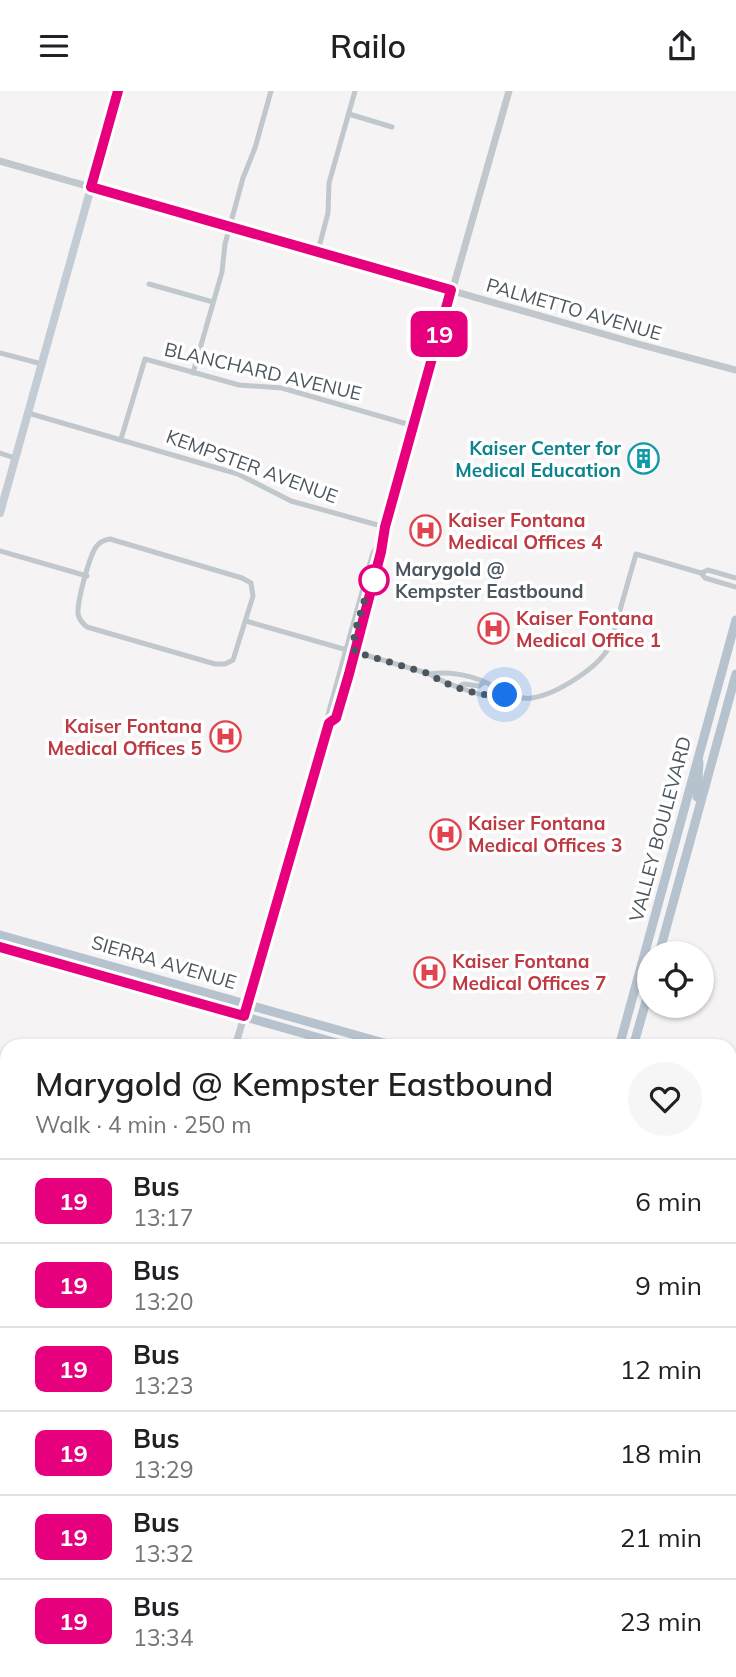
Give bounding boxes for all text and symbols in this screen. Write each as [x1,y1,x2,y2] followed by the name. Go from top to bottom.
[330,26,406,66] text: Railo
[35,27,73,65] icon: menu
[663,27,701,65] icon: share
[484,273,664,345] street label: PALMETTO AVENUE
[408,311,471,357] line badge: 19
[425,319,453,349] text: 19
[162,337,364,405] street label: BLANCHARD AVENUE
[163,424,341,508] street label: KEMPSTER AVENUE
[455,436,622,482] place label: Kaiser Center for Medical Education
[627,442,661,476] building icon: Kaiser Center for Medical Education
[448,508,603,554] place label: Kaiser Fontana Medical Offices 4
[408,514,442,548] hospital icon: Kaiser Fontana Medical Offices 4
[395,557,584,603] place label: Marygold @ Kempster Eastbound
[359,565,389,595] marker: Marygold @ Kempster Eastbound
[516,606,661,652] place label: Kaiser Fontana Medical Office 1
[476,612,510,646] hospital icon: Kaiser Fontana Medical Office 1
[487,677,522,712] your location
[48,714,202,760] place label: Kaiser Fontana Medical Offices 5
[208,720,242,754] hospital icon: Kaiser Fontana Medical Offices 5
[624,734,696,924] street label: VALLEY BOULEVARD
[468,811,623,857] place label: Kaiser Fontana Medical Offices 3
[428,817,462,851] hospital icon: Kaiser Fontana Medical Offices 3
[89,930,239,994] street label: SIERRA AVENUE
[637,941,714,1018] map controls
[637,941,714,1018] button: locate
[452,949,607,995] place label: Kaiser Fontana Medical Offices 7
[412,955,446,989] hospital icon: Kaiser Fontana Medical Offices 7
[628,1062,702,1136] button: heart
[35,1063,553,1104] text: Marygold @ Kempster Eastbound
[35,1110,252,1139] text: Walk · 4 min · 250 m
[133,1170,179,1203] text: Bus
[635,1185,702,1218] text: 6 min
[59,1186,88,1216] text: 19
[133,1203,193,1232] text: 13:17
[133,1254,179,1287] text: Bus
[635,1269,702,1302] text: 9 min
[59,1270,88,1300] text: 19
[133,1287,193,1316] text: 13:20
[133,1338,179,1371] text: Bus
[620,1353,702,1386] text: 12 min
[59,1354,88,1384] text: 19
[133,1371,193,1400] text: 13:23
[133,1422,179,1455] text: Bus
[620,1437,702,1470] text: 18 min
[59,1438,88,1468] text: 19
[133,1455,193,1484] text: 13:29
[133,1506,179,1539] text: Bus
[620,1521,702,1554] text: 21 min
[59,1522,88,1552] text: 19
[133,1539,193,1568] text: 13:32
[133,1590,179,1623] text: Bus
[620,1605,702,1638] text: 23 min
[59,1606,88,1636] text: 19
[133,1623,193,1652] text: 13:34

